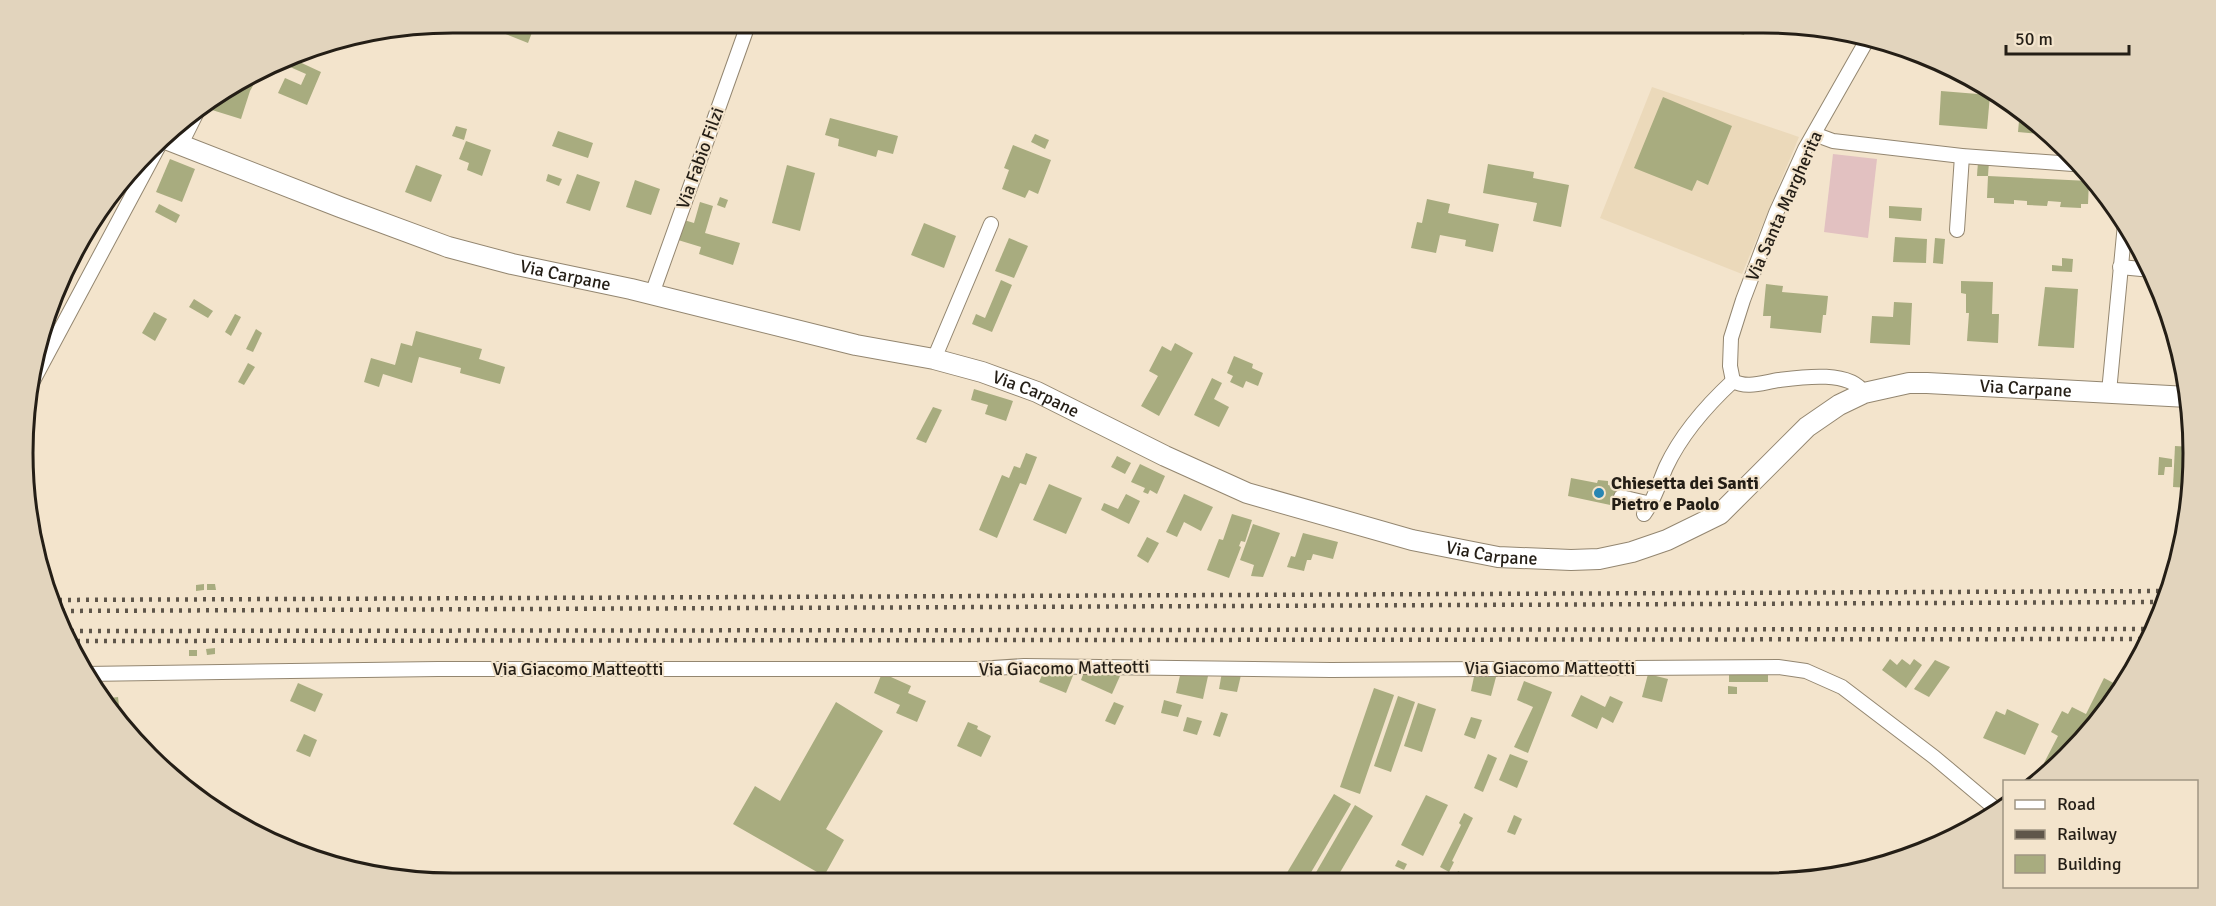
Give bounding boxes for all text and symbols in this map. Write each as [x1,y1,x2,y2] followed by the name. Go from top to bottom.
[2006,18,2129,56] scale bar
[2015,28,2053,50] text: 50 m
[671,104,729,212] street label: Via Fabio Filzi
[1741,127,1827,285] street label: Via Santa Margherita
[518,255,613,295] street label: Via Carpane
[990,366,1083,422] street label: Via Carpane
[1979,375,2072,402] street label: Via Carpane
[1611,472,1759,515] place label: Chiesetta dei Santi Pietro e Paolo
[1592,486,1606,500] marker: Chiesetta dei Santi Pietro e Paolo
[1444,536,1538,570] street label: Via Carpane
[978,656,1150,680] street label: Via Giacomo Matteotti
[1465,657,1635,679] street label: Via Giacomo Matteotti
[493,658,663,680] street label: Via Giacomo Matteotti
[2003,780,2198,888] legend
[2057,793,2096,815] text: Road
[2057,823,2118,845] text: Railway
[2057,853,2121,875] text: Building

